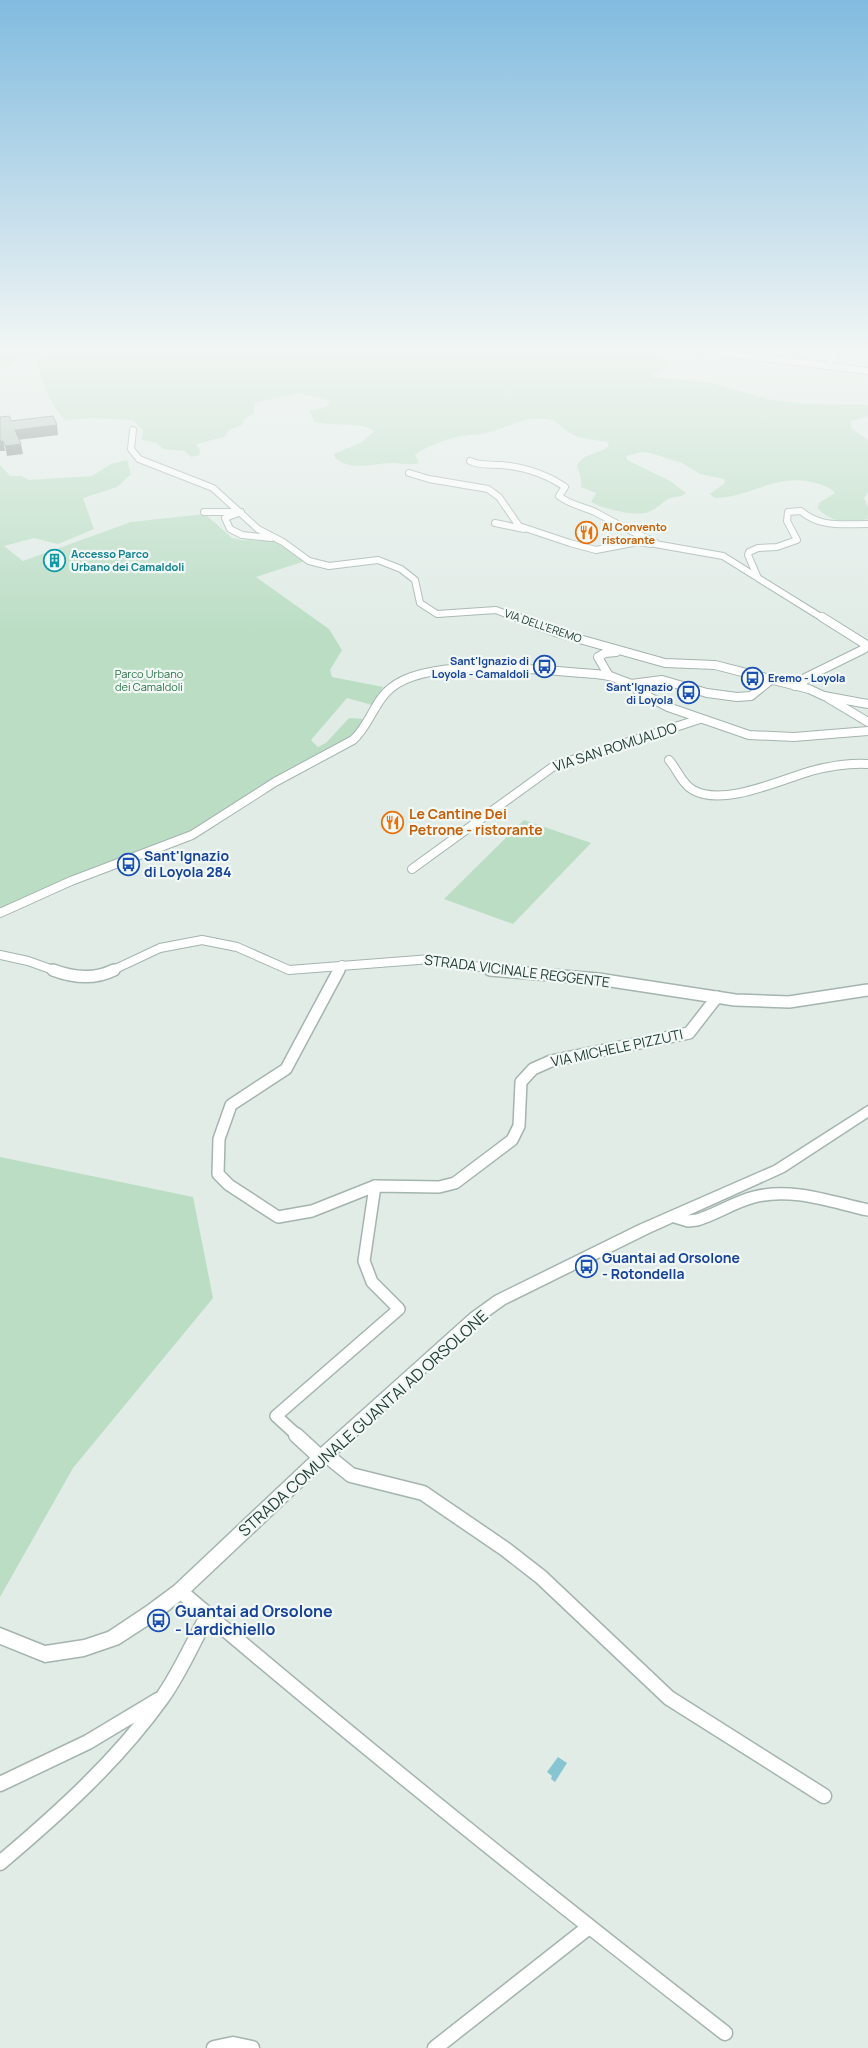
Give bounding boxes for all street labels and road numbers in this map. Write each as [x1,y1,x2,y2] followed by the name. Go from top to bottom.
[502,605,584,646] street label: VIA DELL'EREMO
[551,718,679,775] street label: VIA SAN ROMUALDO
[423,950,611,991] street label: STRADA VICINALE REGGENTE
[549,1024,685,1071] street label: VIA MICHELE PIZZUTI
[233,1305,493,1541] street label: STRADA COMUNALE GUANTAI AD ORSOLONE

